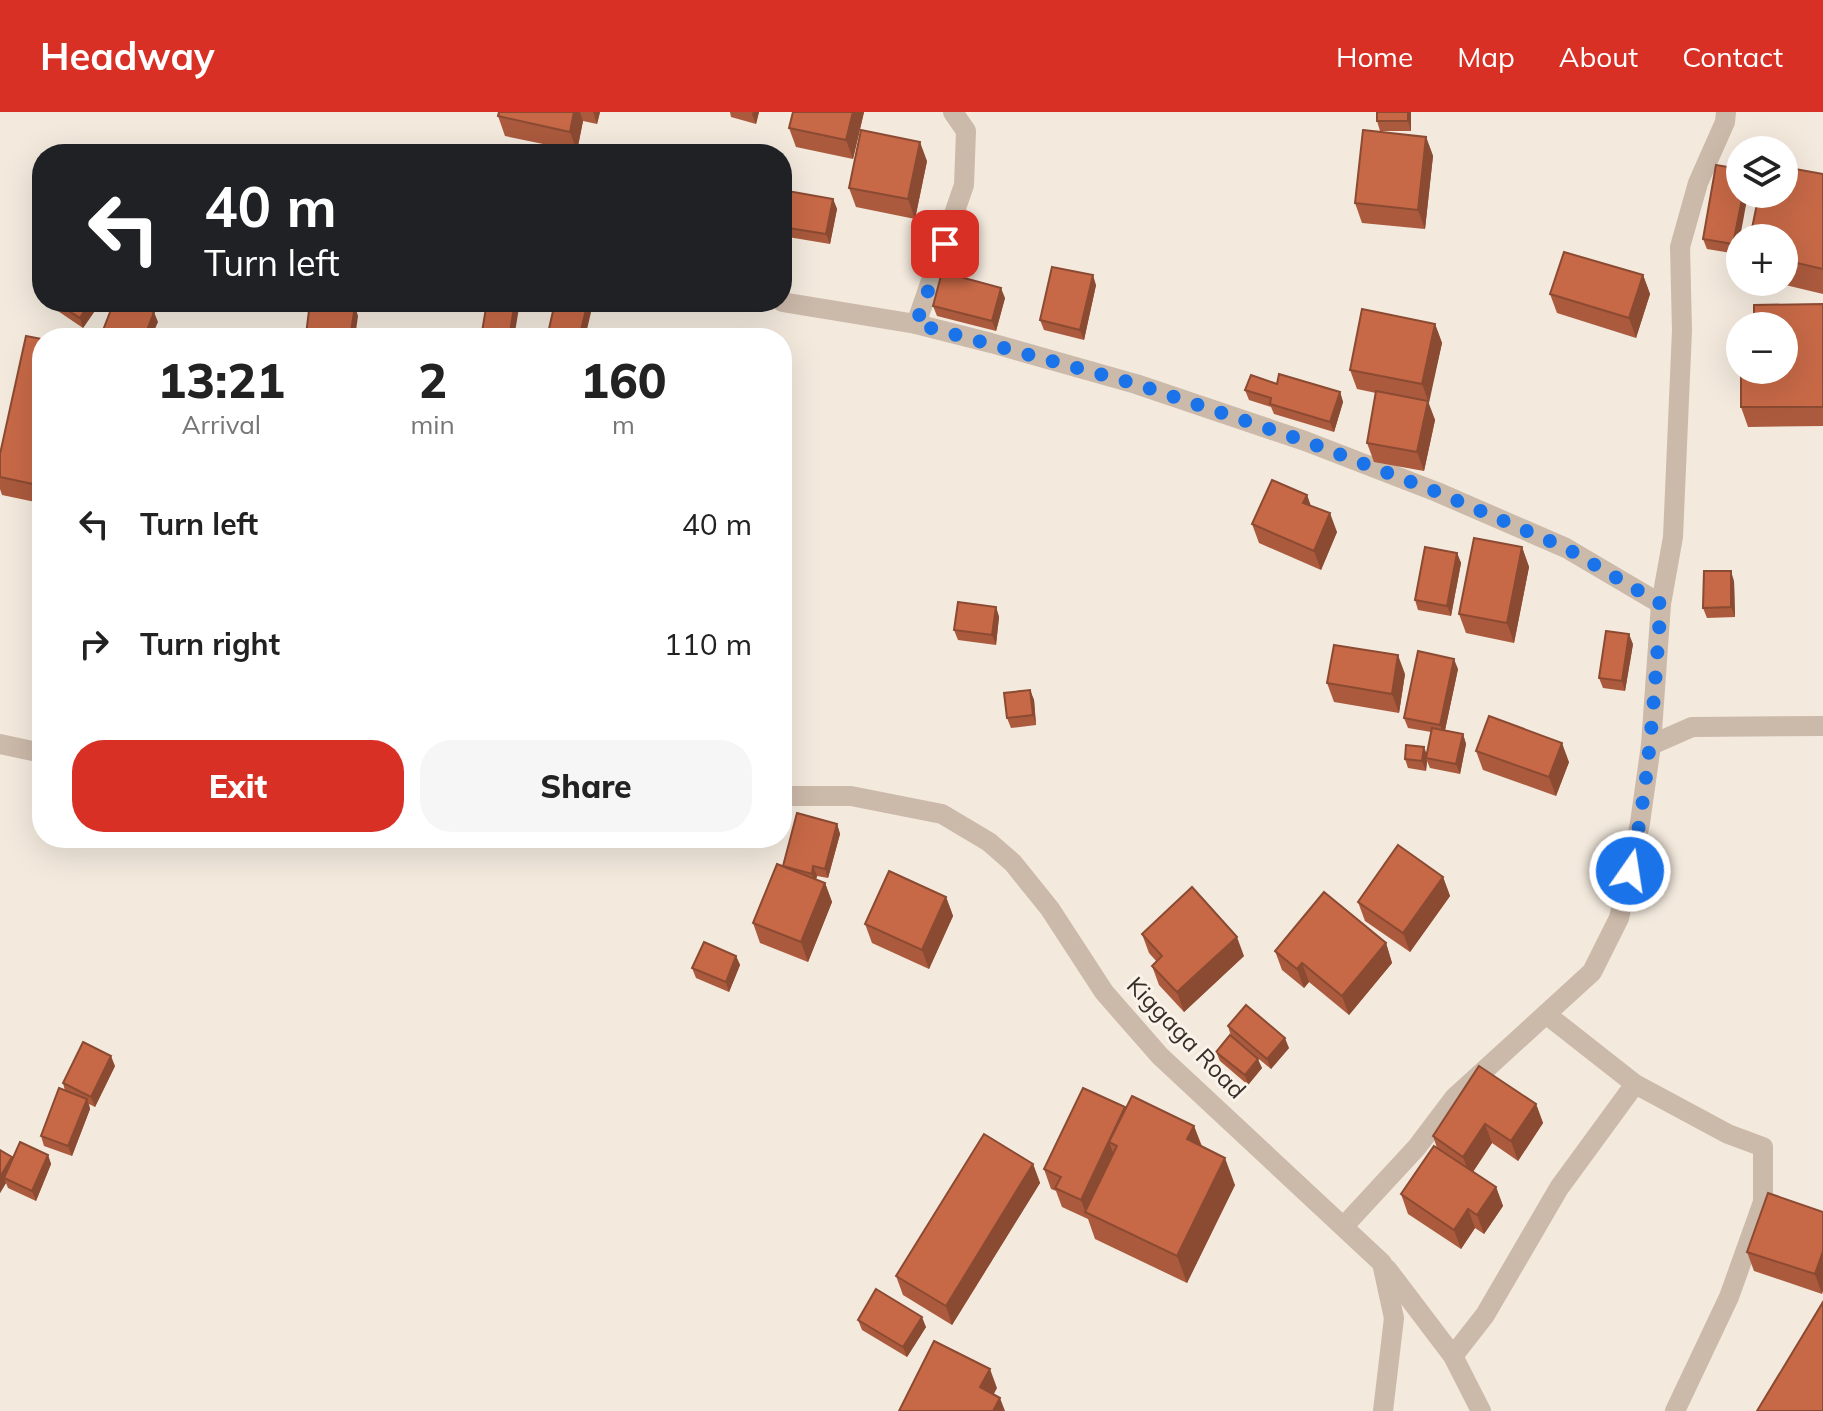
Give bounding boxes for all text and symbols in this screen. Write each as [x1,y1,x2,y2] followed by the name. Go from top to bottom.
[40,32,215,80] text: Headway
[1336,39,1413,74] text: Home
[1457,39,1515,74] text: Map
[1559,39,1638,74] text: About
[1682,39,1783,74] text: Contact
[1726,136,1798,384] map controls
[1726,136,1798,208] button: layers
[204,171,337,241] text: 40 m
[72,176,176,280] icon: left
[911,210,979,278] pin
[923,222,967,266] icon: arrive
[1726,224,1798,296] button: +
[204,240,340,285] text: Turn left
[1726,312,1798,384] button: −
[157,350,285,410] text: 13:21
[418,350,447,410] text: 2
[580,350,667,410] text: 160
[181,408,261,441] text: Arrival
[411,408,455,441] text: min
[612,408,635,441] text: m
[72,502,116,546] icon: left
[140,505,258,543] text: Turn left
[682,505,752,543] text: 40 m
[72,622,116,666] icon: right
[140,625,280,663] text: Turn right
[664,625,752,663] text: 110 m
[72,740,404,832] button: Exit
[420,740,752,832] button: Share
[1588,829,1672,913] position arrow
[1121,970,1252,1105] street label: Kiggaga Road

